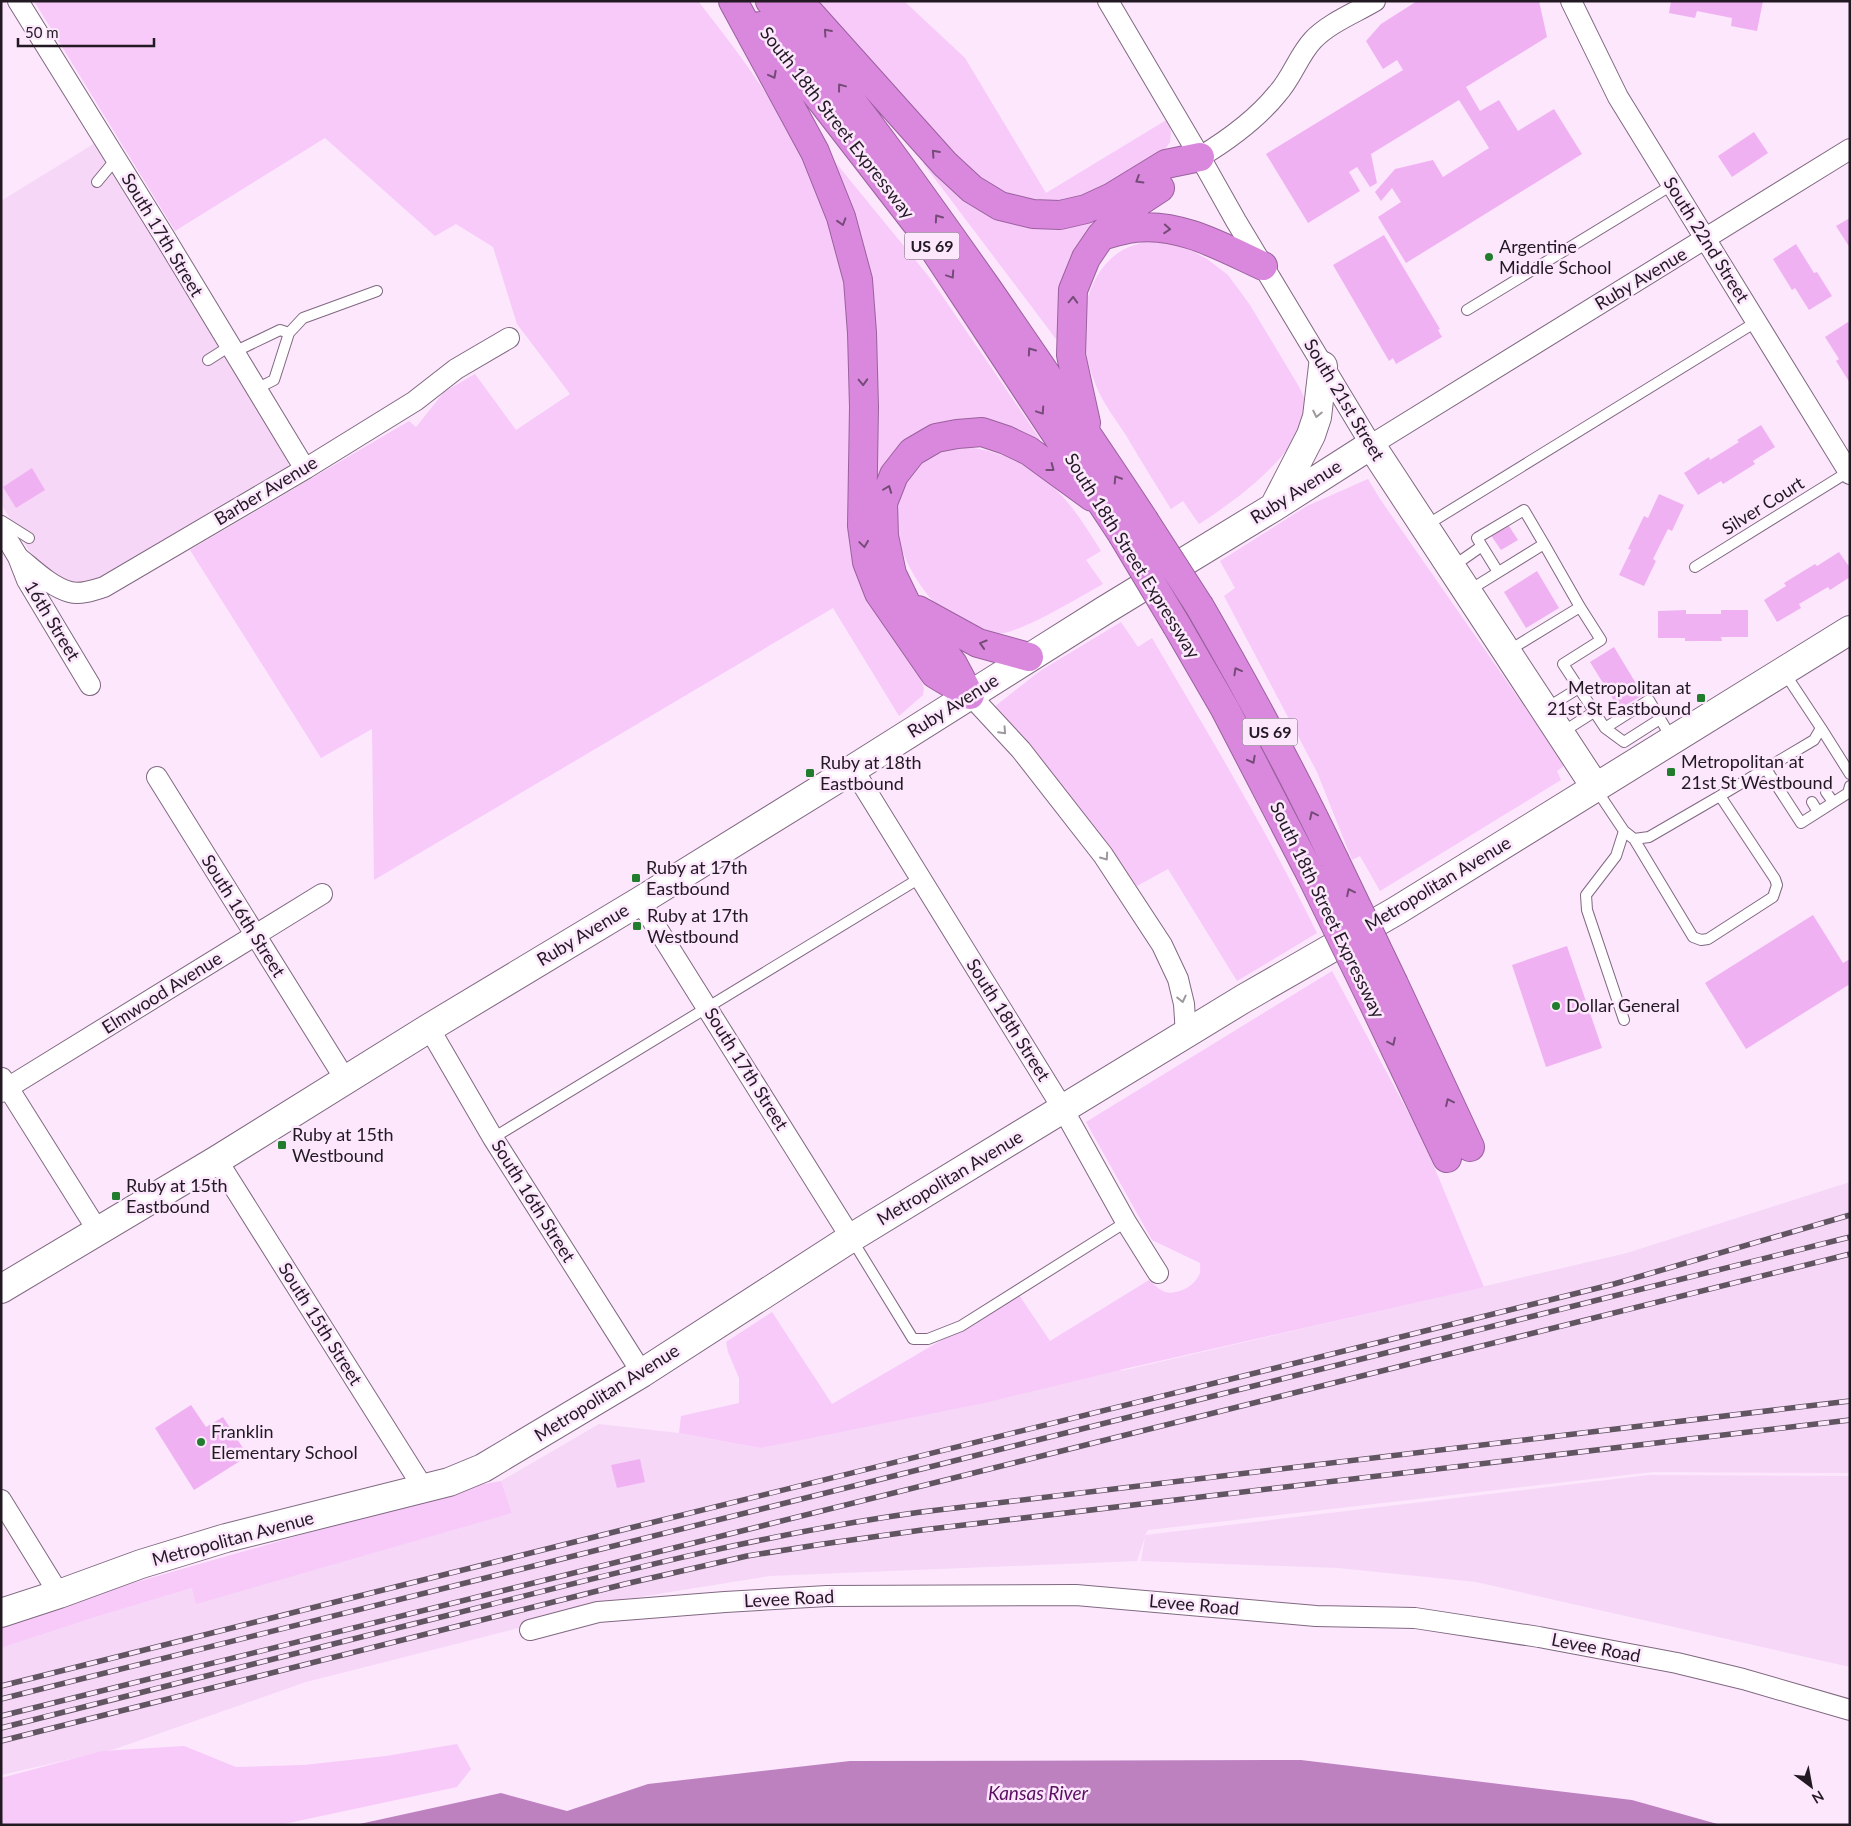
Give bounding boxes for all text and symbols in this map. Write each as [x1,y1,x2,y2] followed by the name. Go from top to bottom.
[18,15,154,47] scale bar
[756,22,920,223] street label: South 18th Street Expressway
[25,23,59,41] text: 50 m
[824,29,833,38] one-way arrow
[767,70,777,79] one-way arrow
[839,84,847,93] one-way arrow
[932,150,941,159] one-way arrow
[117,169,209,301] street label: South 17th Street
[1659,173,1755,307] street label: South 22nd Street
[1136,174,1145,184] one-way arrow
[935,214,944,224] one-way arrow
[837,217,847,225] one-way arrow
[1163,224,1171,235] one-way arrow
[904,232,960,260] road number: US 69
[1499,235,1611,278] place label: Argentine Middle School
[1591,242,1690,314] street label: Ruby Avenue
[1483,251,1495,263] marker: Argentine Middle School
[945,270,954,279] one-way arrow
[1068,296,1078,304] one-way arrow
[1300,335,1390,465] street label: South 21st Street
[1028,348,1037,357] one-way arrow
[858,378,869,386] one-way arrow
[1035,405,1045,414] one-way arrow
[1312,410,1322,418] one-way arrow
[1061,449,1206,663] street label: South 18th Street Expressway
[210,451,321,530] street label: Barber Avenue
[1246,454,1345,528] street label: Ruby Avenue
[1045,463,1054,471] one-way arrow
[1717,471,1808,539] street label: Silver Court
[1114,476,1124,485] one-way arrow
[882,486,892,494] one-way arrow
[858,540,869,548] one-way arrow
[20,577,86,665] street label: 16th Street
[979,639,987,649] one-way arrow
[1233,667,1243,676] one-way arrow
[903,668,1002,742] street label: Ruby Avenue
[1547,676,1692,719] place label: Metropolitan at 21st St Eastbound
[1695,692,1707,704] marker: Metropolitan at 21st St Eastbound
[1242,719,1298,746] road number: US 69
[997,725,1006,734] one-way arrow
[1681,750,1833,793] place label: Metropolitan at 21st St Westbound
[820,751,922,794] place label: Ruby at 18th Eastbound
[1246,755,1256,764] one-way arrow
[1665,766,1677,778] marker: Metropolitan at 21st St Westbound
[804,767,816,779] marker: Ruby at 18th Eastbound
[1266,798,1390,1022] street label: South 18th Street Expressway
[1308,811,1319,820] one-way arrow
[1360,831,1515,935] street label: Metropolitan Avenue
[197,850,291,981] street label: South 16th Street
[1099,852,1108,861] one-way arrow
[646,856,748,899] place label: Ruby at 17th Eastbound
[630,872,642,884] marker: Ruby at 17th Eastbound
[1346,888,1356,897] one-way arrow
[533,898,632,970] street label: Ruby Avenue
[647,904,749,947] place label: Ruby at 17th Westbound
[631,920,643,932] marker: Ruby at 17th Westbound
[97,946,226,1038] street label: Elmwood Avenue
[962,954,1056,1085] street label: South 18th Street
[1176,994,1187,1003] one-way arrow
[1566,994,1680,1016] place label: Dollar General
[1550,1000,1562,1012] marker: Dollar General
[700,1003,794,1134] street label: South 17th Street
[1386,1037,1397,1046] one-way arrow
[1445,1099,1455,1108] one-way arrow
[292,1123,394,1166] place label: Ruby at 15th Westbound
[872,1125,1027,1229] street label: Metropolitan Avenue
[487,1135,581,1266] street label: South 16th Street
[276,1139,288,1151] marker: Ruby at 15th Westbound
[126,1174,228,1217] place label: Ruby at 15th Eastbound
[110,1190,122,1202] marker: Ruby at 15th Eastbound
[274,1258,368,1389] street label: South 15th Street
[530,1339,683,1446] street label: Metropolitan Avenue
[211,1420,358,1463] place label: Franklin Elementary School
[195,1436,207,1448] marker: Franklin Elementary School
[149,1506,316,1570] street label: Metropolitan Avenue
[743,1585,835,1611] street label: Levee Road
[1148,1589,1240,1619] street label: Levee Road
[1550,1628,1643,1666] street label: Levee Road
[1786,1761,1836,1811] north arrow
[988,1781,1089,1804] water label: Kansas River
[1809,1787,1827,1808] text: N

